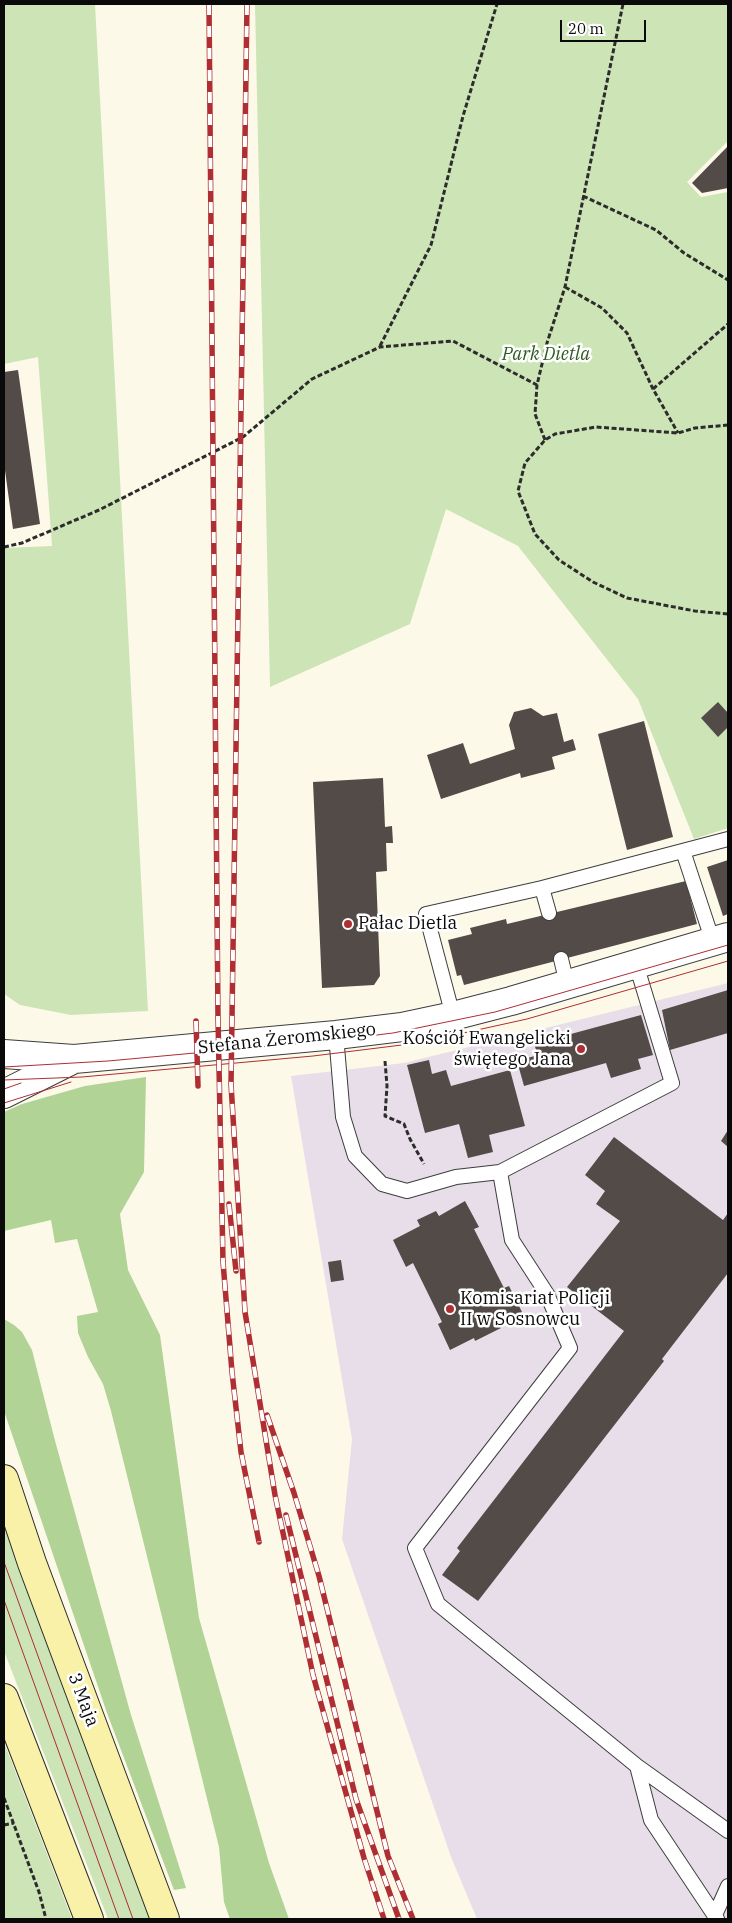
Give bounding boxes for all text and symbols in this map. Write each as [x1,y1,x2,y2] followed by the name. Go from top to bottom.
[562,10,648,42] scale bar
[568,19,604,38] text: 20 m
[502,344,590,366] park label: Park Dietla
[358,913,457,935] place label: Pałac Dietla
[342,918,354,930] marker: Pałac Dietla
[197,1019,377,1059] street label: Stefana Żeromskiego
[402,1028,571,1070] place label: Kościół Ewangelicki świętego Jana
[575,1043,587,1055] marker: Kościół Ewangelicki świętego Jana
[460,1288,610,1330] place label: Komisariat Policji II w Sosnowcu
[444,1303,456,1315] marker: Komisariat Policji II w Sosnowcu
[63,1670,103,1730] street label: 3 Maja

